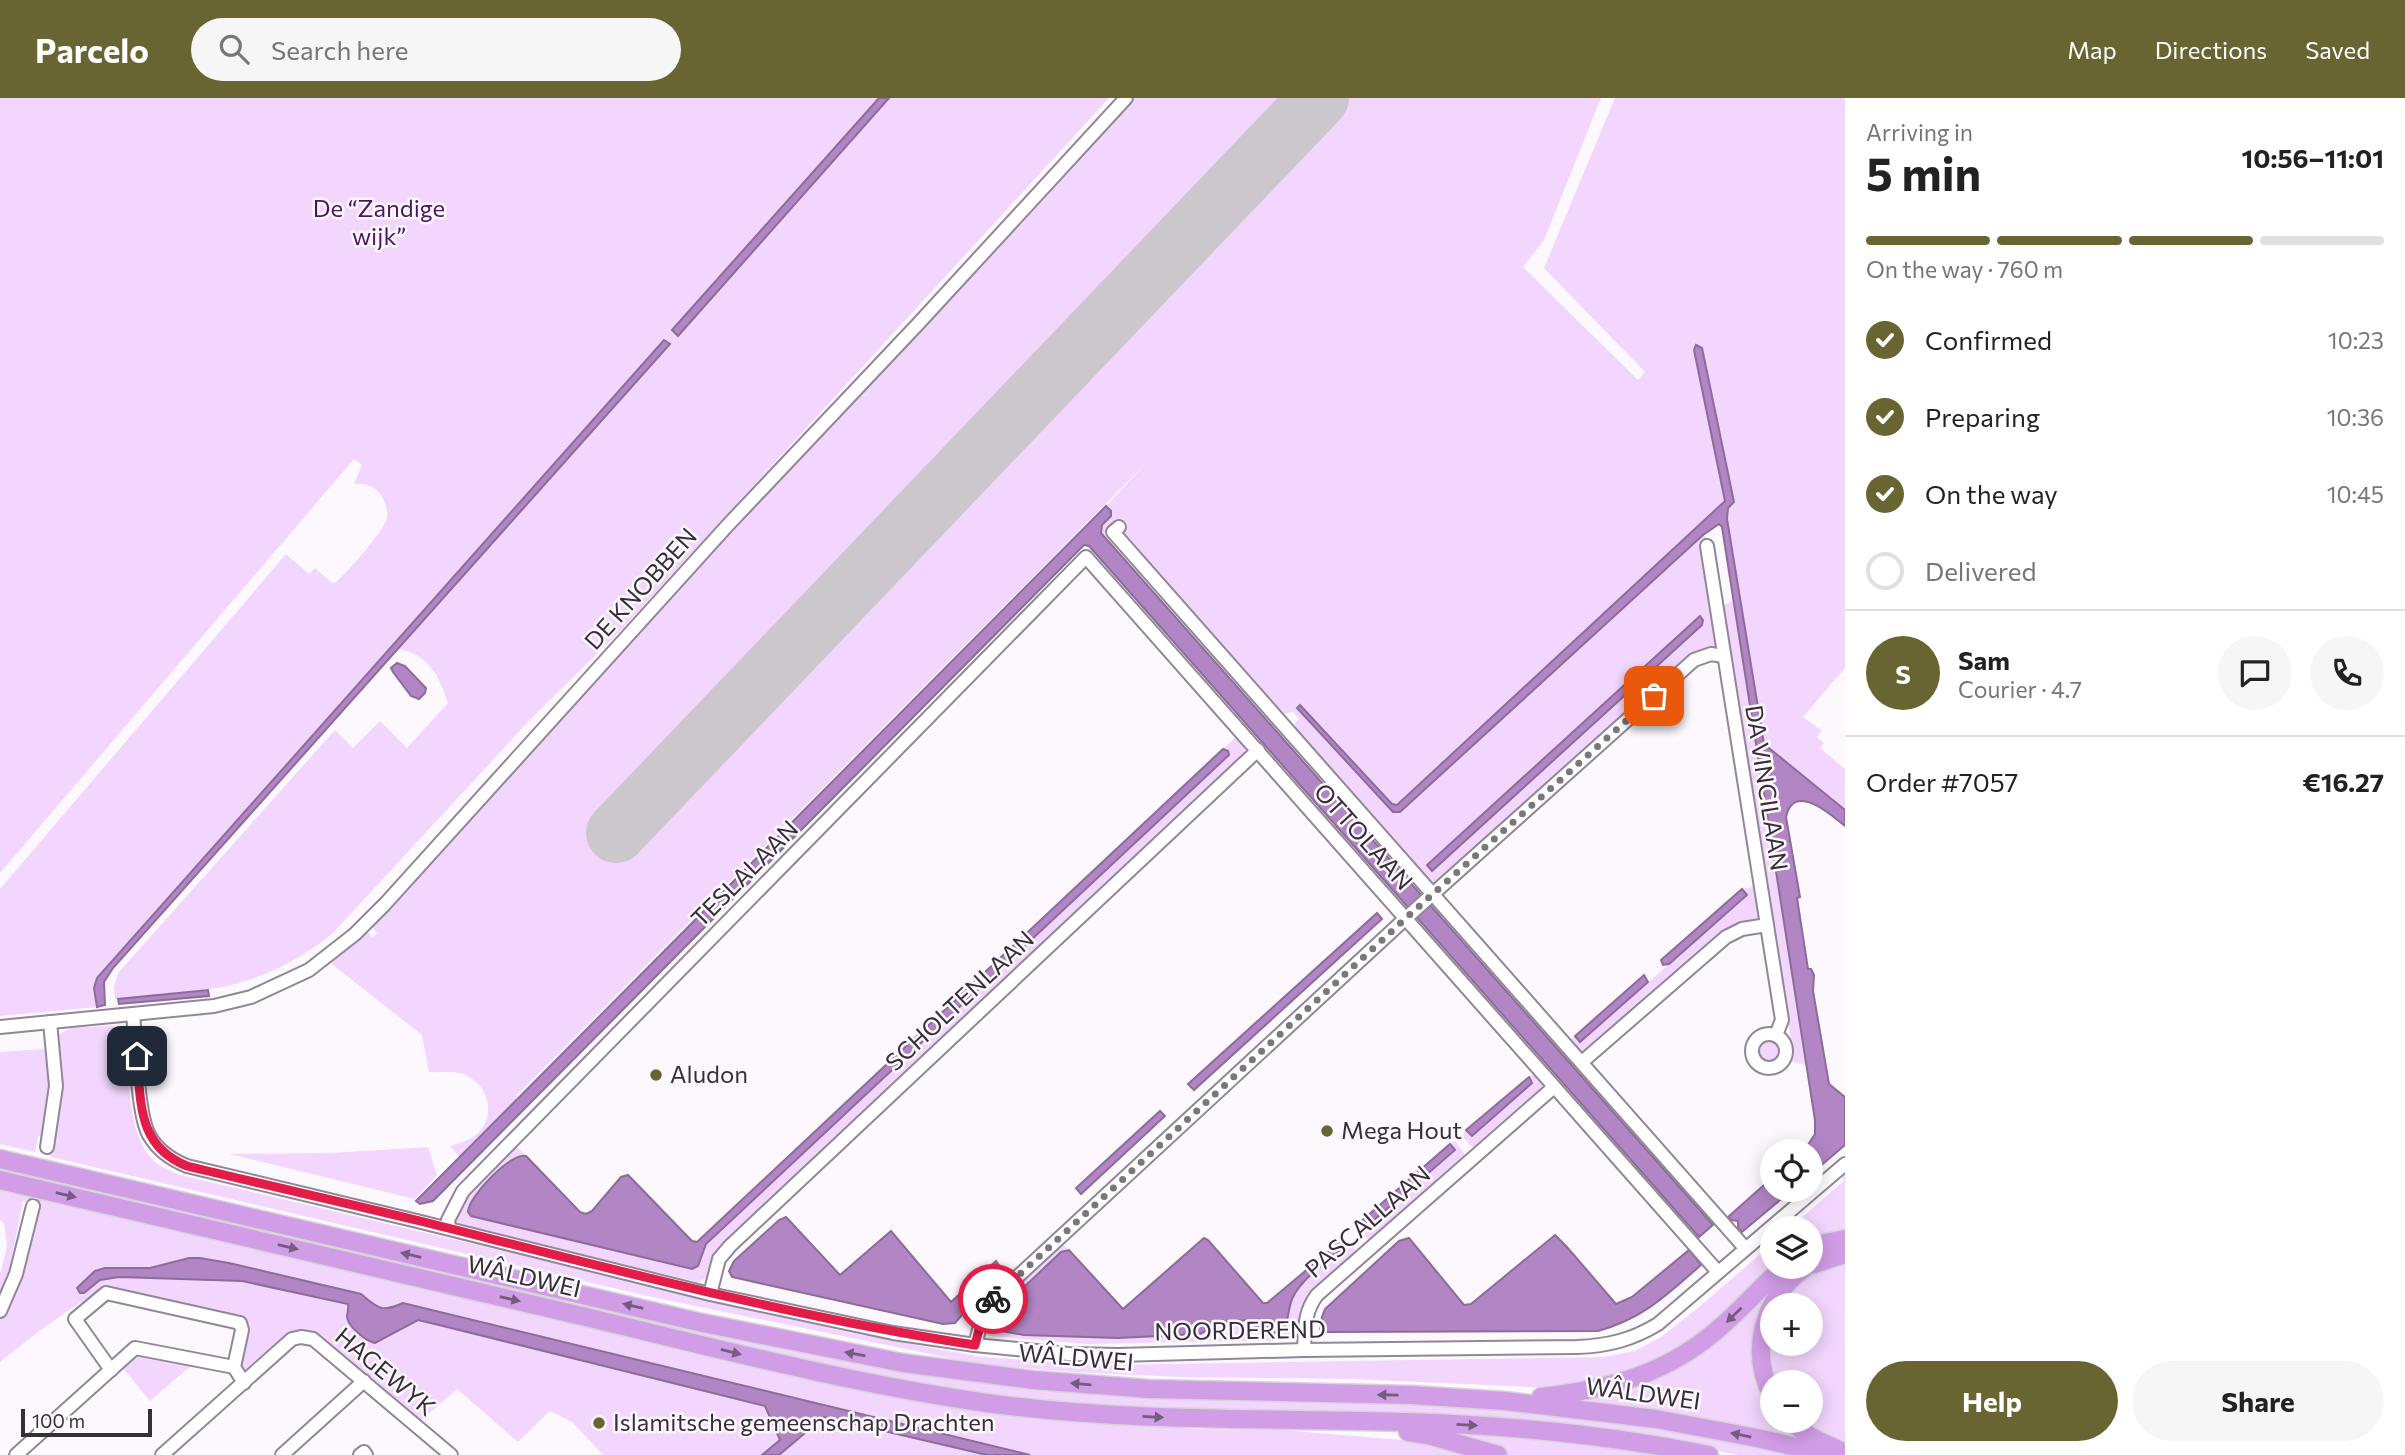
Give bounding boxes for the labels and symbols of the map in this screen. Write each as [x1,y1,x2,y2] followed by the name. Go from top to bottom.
[313,193,445,250] park label: De “Zandige wijk”
[578,521,702,655] street label: DE KNOBBEN
[1624,666,1684,726] pin
[1740,703,1795,873] street label: DA VINCILAAN
[1309,777,1420,895] street label: OTTOLAAN
[685,814,803,932] street label: TESLALAAN
[879,924,1039,1076] street label: SCHOLTENLAAN
[107,1026,167,1086] pin
[670,1059,748,1088] place label: Aludon
[648,1067,664,1083] marker: Aludon
[1341,1115,1462,1144] place label: Mega Hout
[1319,1123,1335,1139] marker: Mega Hout
[1299,1159,1435,1283] street label: PASCALLAAN
[56,1190,78,1201] one-way arrow
[277,1242,299,1253] one-way arrow
[465,1248,584,1303] street label: WÂLDWEI
[400,1249,422,1260] one-way arrow
[958,1264,1028,1334] courier
[499,1294,521,1305] one-way arrow
[622,1301,644,1312] one-way arrow
[1726,1306,1743,1322] one-way arrow
[1154,1314,1326,1345] street label: NOORDEREND
[330,1321,442,1421] street label: HAGEWYK
[1017,1337,1135,1376] street label: WÂLDWEI
[720,1347,742,1358] one-way arrow
[844,1348,866,1359] one-way arrow
[1584,1370,1702,1415] street label: WÂLDWEI
[1069,1378,1091,1389] one-way arrow
[1377,1389,1399,1401] one-way arrow
[21,1406,152,1438] scale bar
[613,1407,995,1436] place label: Islamitsche gemeenschap Drachten
[1142,1412,1164,1423] one-way arrow
[591,1415,607,1431] marker: Islamitsche gemeenschap Drachten
[1456,1420,1478,1431] one-way arrow
[1730,1429,1752,1440] one-way arrow

